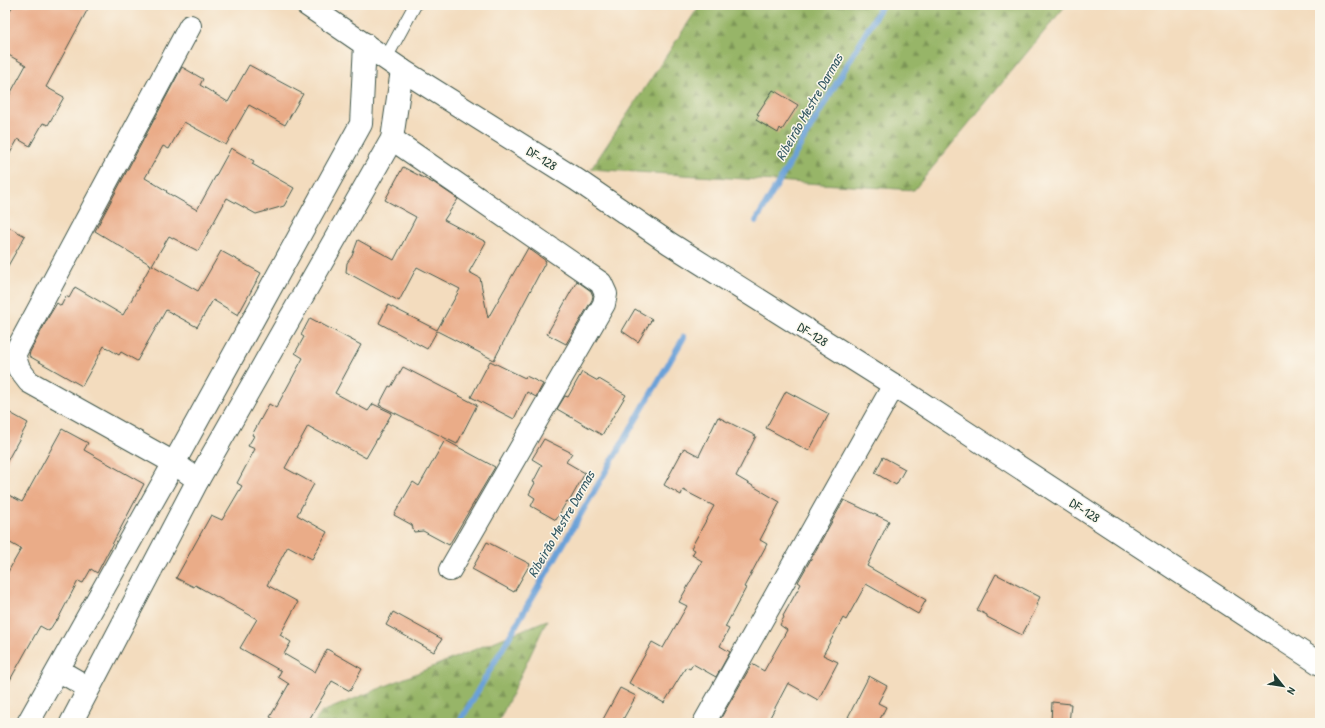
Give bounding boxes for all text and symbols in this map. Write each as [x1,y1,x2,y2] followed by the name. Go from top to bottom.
[770,49,848,163] water label: Ribeirão Mestre Darmas
[523,142,561,175] street label: DF-128
[794,318,832,351] street label: DF-128
[522,466,600,580] water label: Ribeirão Mestre Darmas
[1066,494,1104,527] street label: DF-128
[1263,666,1303,706] north arrow
[1284,685,1299,697] text: N

